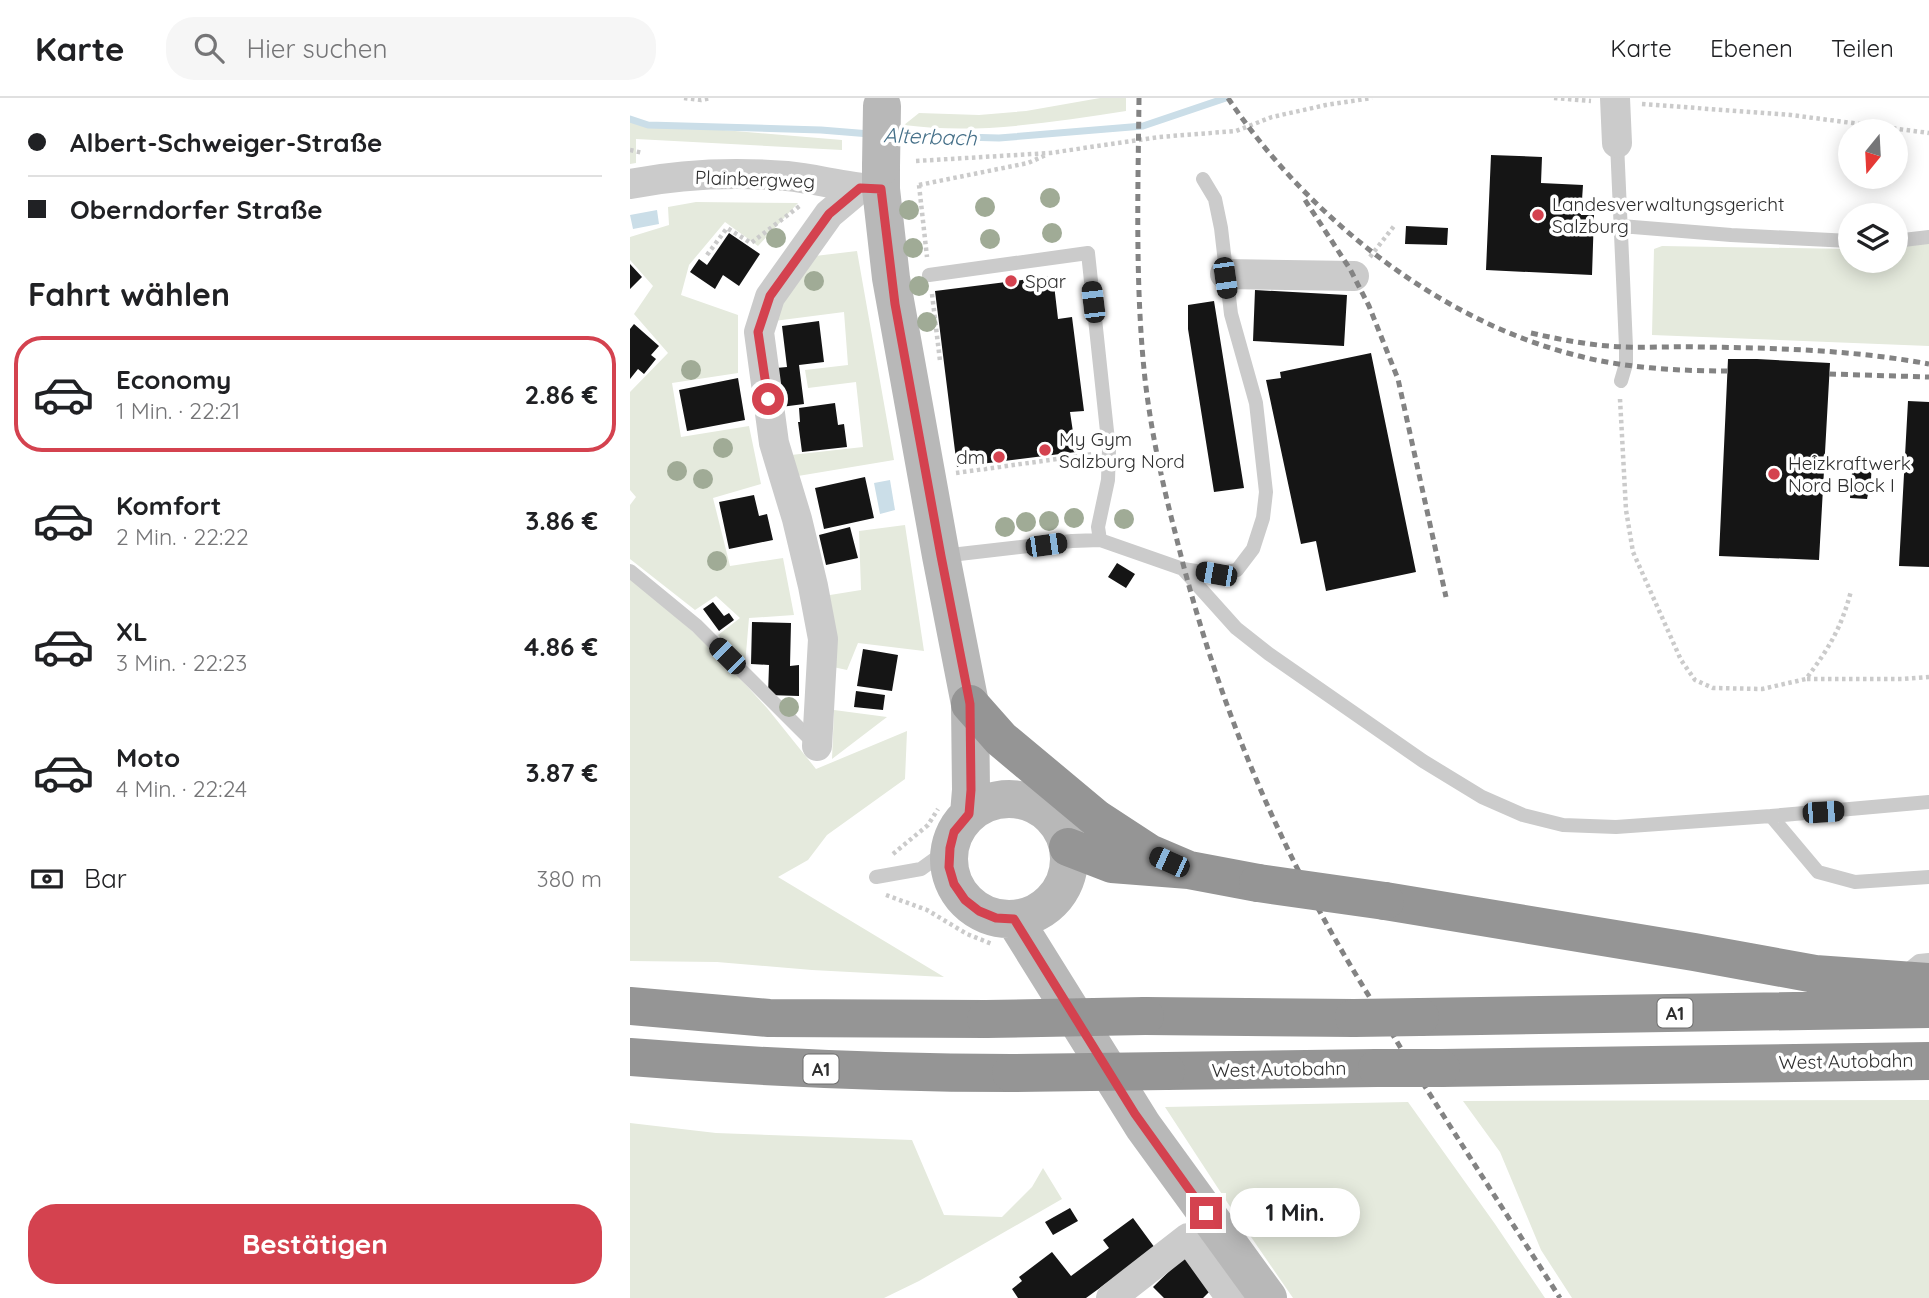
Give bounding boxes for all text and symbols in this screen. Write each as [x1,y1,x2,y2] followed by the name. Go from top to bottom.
[166,17,656,80] search box
[35,28,124,69] text: Karte
[190,29,228,67] icon: search
[246,32,388,65] text: Hier suchen
[1610,33,1672,63] text: Karte
[1710,33,1793,63] text: Ebenen
[1831,33,1894,63] text: Teilen
[1838,119,1908,189] north arrow
[1838,119,1908,273] map controls
[883,121,978,151] water label: Alterbach
[70,126,382,159] text: Albert-Schweiger-Straße
[695,165,815,193] street label: Plainbergweg
[1552,192,1784,238] place label: Landesverwaltungsgericht Salzburg
[70,193,323,226] text: Oberndorfer Straße
[1838,203,1908,273] button: layers
[1530,207,1546,223] marker: Landesverwaltungsgericht Salzburg
[1212,256,1239,300] car
[1025,269,1067,293] place label: Spar
[1003,273,1019,289] marker: Spar
[28,274,230,314] text: Fahrt wählen
[1081,280,1106,324] car
[32,363,95,426] icon: car
[116,363,231,396] text: Economy
[525,378,598,411] text: 2.86 €
[752,383,784,415] route start
[116,396,240,425] text: 1 Min. · 22:21
[1059,427,1185,473] place label: My Gym Salzburg Nord
[1037,442,1053,458] marker: My Gym Salzburg Nord
[956,445,985,469] place label: dm
[991,449,1007,465] marker: dm
[1788,451,1911,497] place label: Heizkraftwerk Nord Block I
[1766,466,1782,482] marker: Heizkraftwerk Nord Block I
[32,489,95,552] icon: car
[116,489,221,522] text: Komfort
[525,504,598,537] text: 3.86 €
[116,522,249,551] text: 2 Min. · 22:22
[1024,532,1069,558] car
[1194,560,1239,588] car
[32,615,95,678] icon: car
[116,615,148,648] text: XL
[524,630,598,663] text: 4.86 €
[705,634,750,678] car
[116,648,247,677] text: 3 Min. · 22:23
[32,741,95,804] icon: car
[116,741,180,774] text: Moto
[525,756,598,789] text: 3.87 €
[116,774,247,803] text: 4 Min. · 22:24
[1802,800,1845,824] car
[1146,844,1193,880] car
[28,860,66,898] icon: cash
[84,862,127,895] text: Bar
[537,864,602,893] text: 380 m
[1658,998,1692,1028] road number: A1
[1778,1048,1914,1074] street label: West Autobahn
[804,1054,838,1084] road number: A1
[1211,1056,1347,1082] street label: West Autobahn
[1230,1188,1360,1238] callout: 1 Min.
[1190,1197,1222,1229] route end
[1265,1198,1325,1227] text: 1 Min.
[28,1204,602,1284] button: Bestätigen

